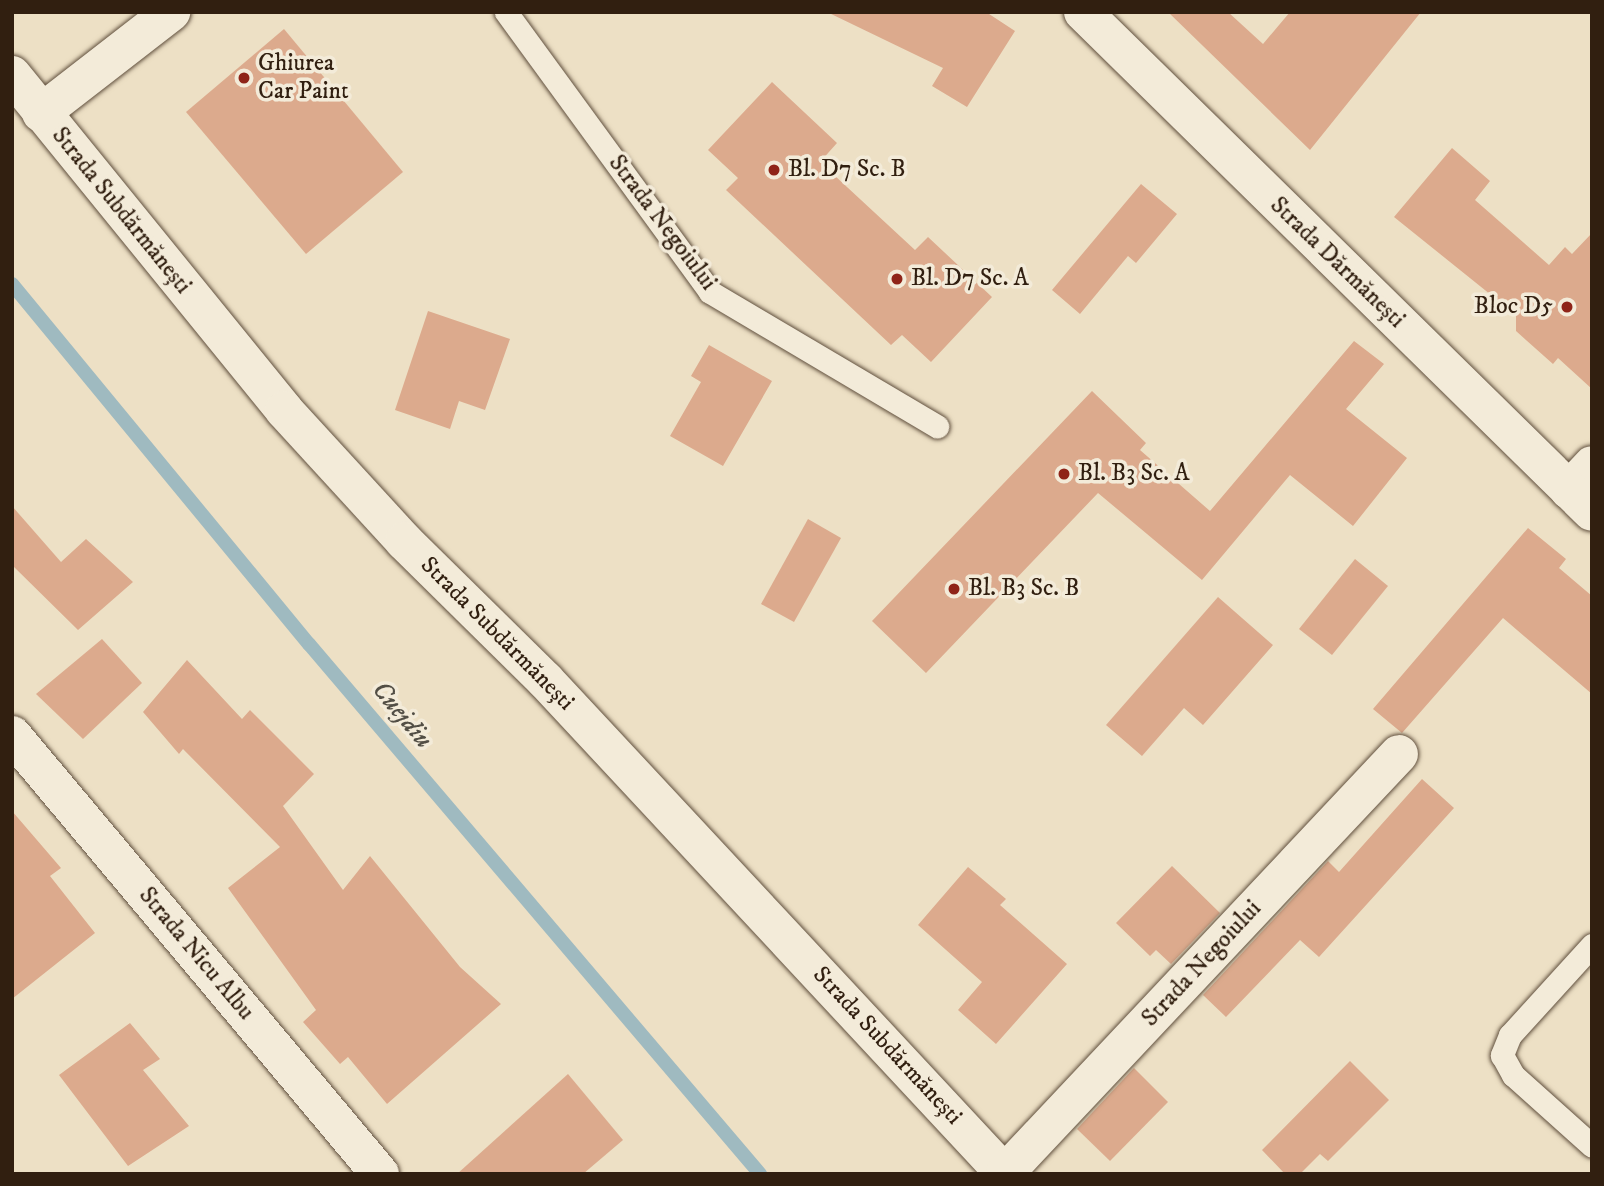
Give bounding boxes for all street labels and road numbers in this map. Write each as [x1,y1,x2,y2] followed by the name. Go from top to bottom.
[45,122,197,300] street label: Strada Subdărmănești
[602,150,722,296] street label: Strada Negoiului
[1264,191,1410,335] street label: Strada Dărmănești
[414,551,580,717] street label: Strada Subdărmănești
[132,882,260,1026] street label: Strada Nicu Albu
[1136,895,1268,1033] street label: Strada Negoiului
[806,961,968,1131] street label: Strada Subdărmănești

